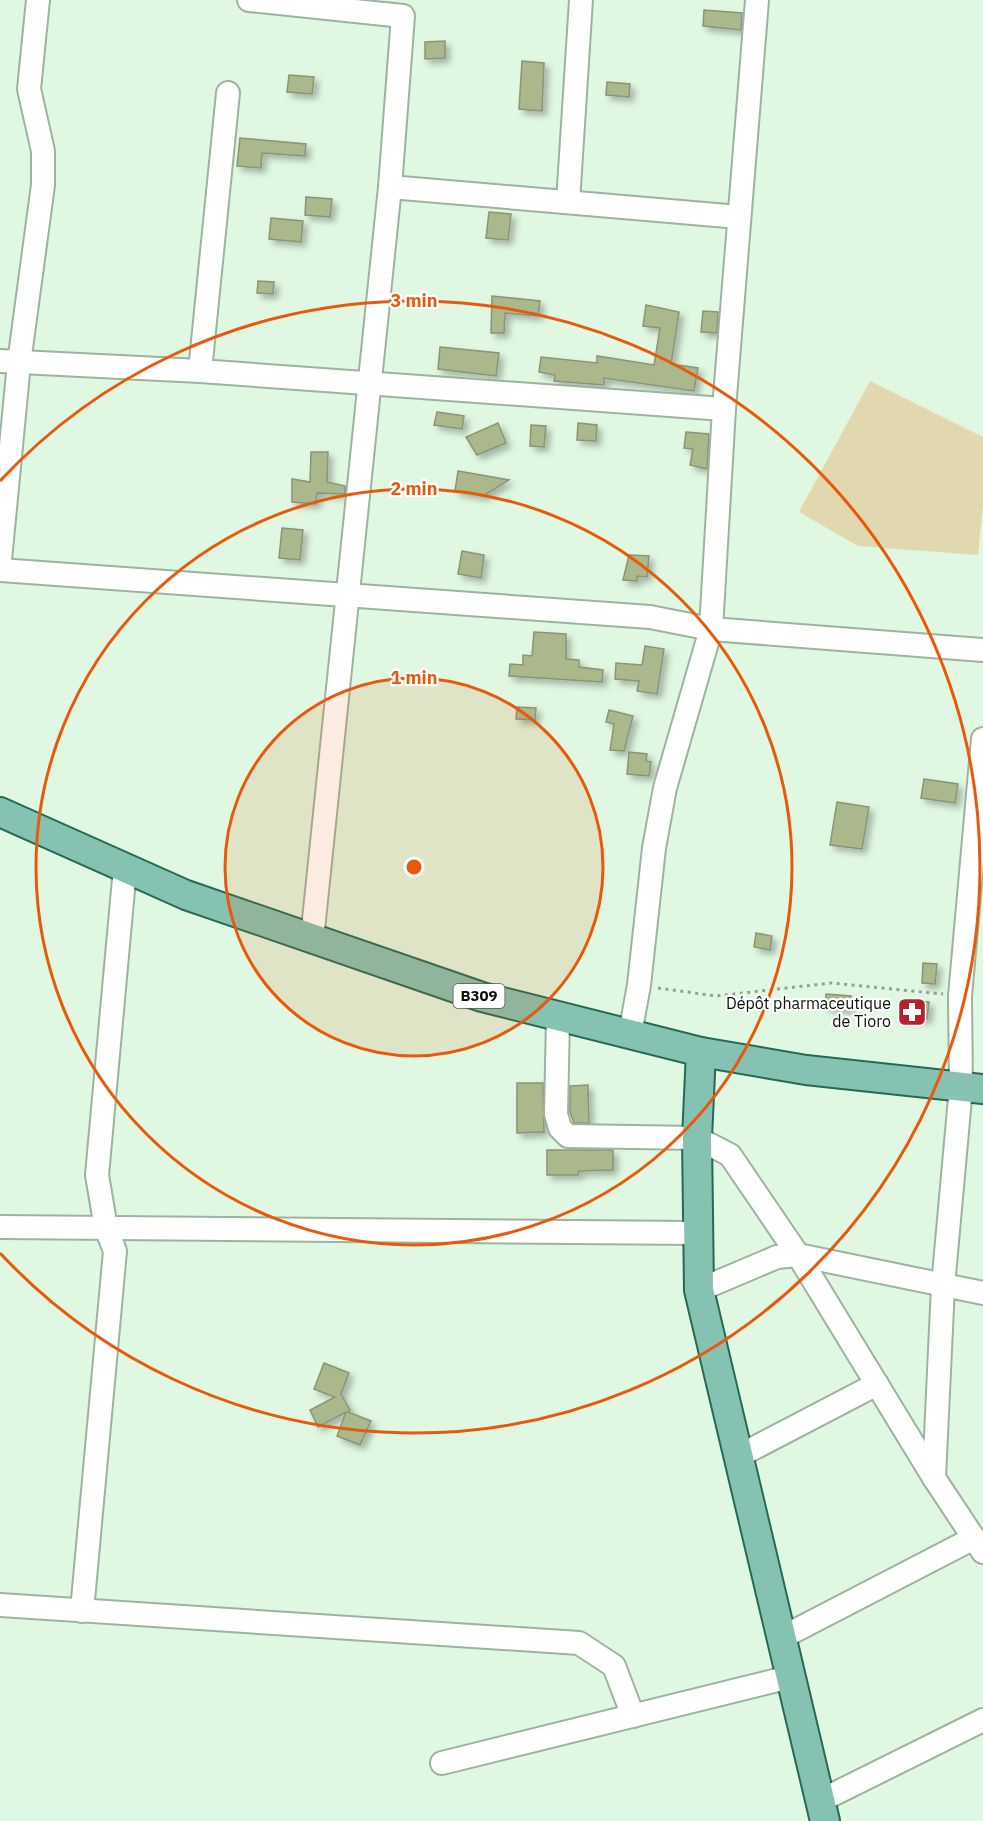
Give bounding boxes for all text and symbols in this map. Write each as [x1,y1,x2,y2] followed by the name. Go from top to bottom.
[390,289,438,312] text: 3 min
[390,477,438,500] text: 2 min
[390,666,438,689] text: 1 min
[404,857,424,877] centre of rings
[454,984,504,1008] road number: B309
[726,993,891,1031] place label: Dépôt pharmaceutique de Tioro
[896,996,928,1028] pharmacy icon: Dépôt pharmaceutique de Tioro

